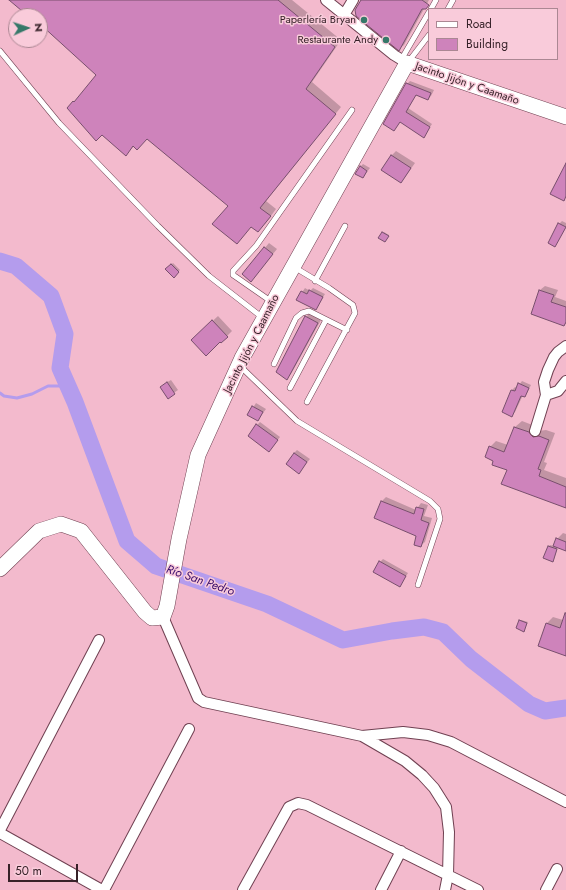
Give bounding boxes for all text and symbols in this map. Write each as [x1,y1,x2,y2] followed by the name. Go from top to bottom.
[8,8,48,48] north arrow
[428,8,558,60] legend
[280,13,356,27] place label: Paperlería Bryan
[359,15,369,25] marker: Paperlería Bryan
[466,15,492,33] text: Road
[31,23,47,32] text: N
[297,33,378,47] place label: Restaurante Andy
[381,35,391,45] marker: Restaurante Andy
[466,35,508,53] text: Building
[413,60,521,108] street label: Jacinto Jijón y Caamaño
[221,292,283,396] street label: Jacinto Jijón y Caamaño
[164,563,236,599] water label: Río San Pedro
[10,856,80,882] scale bar
[15,862,42,880] text: 50 m

